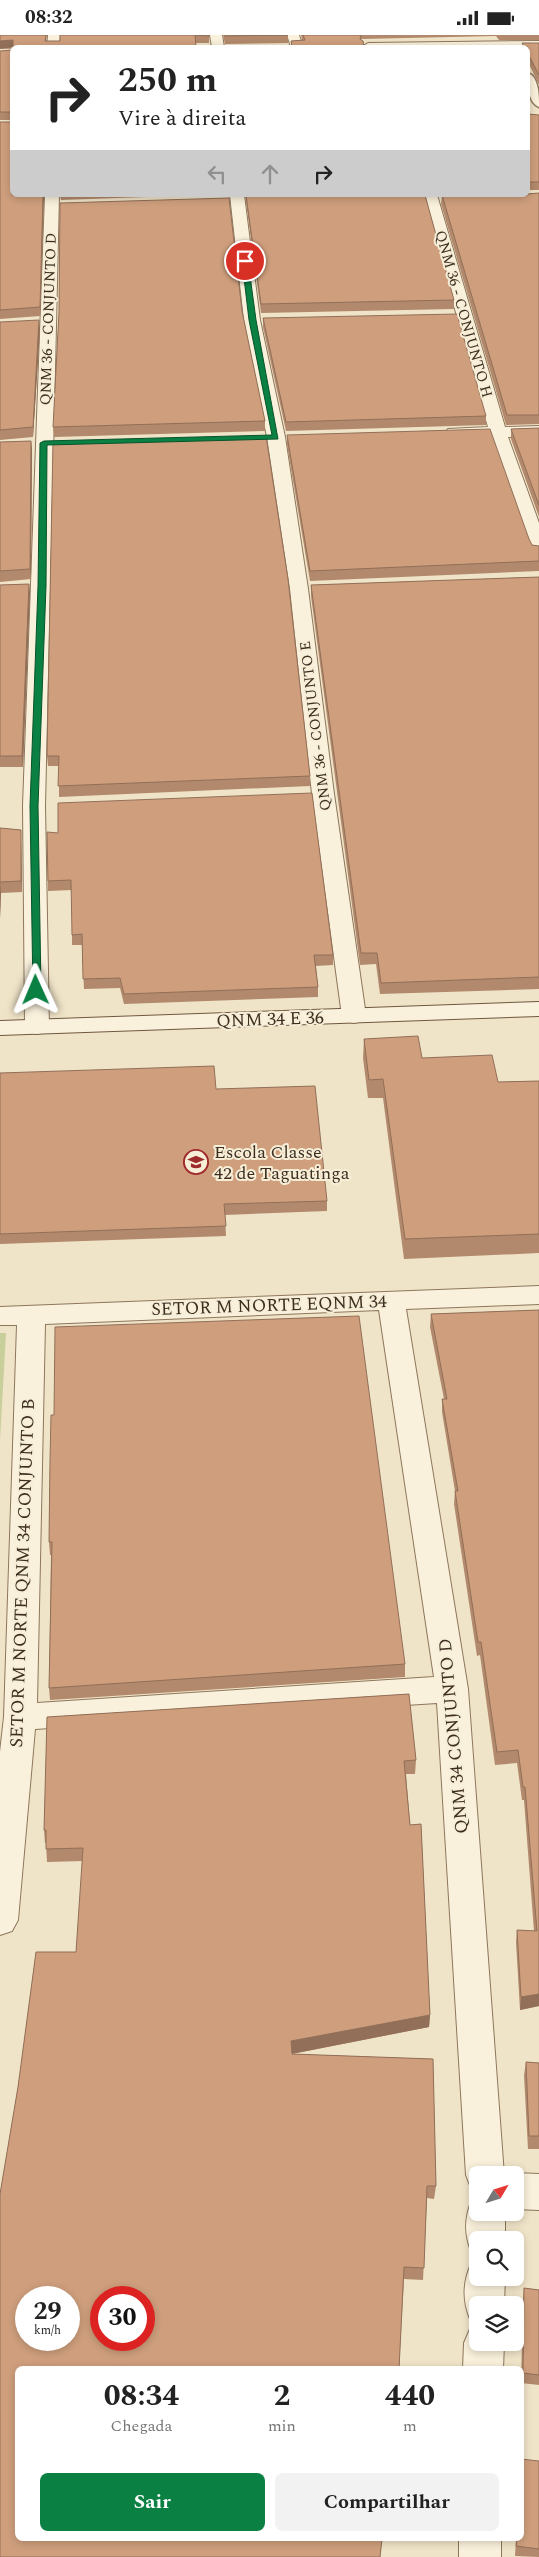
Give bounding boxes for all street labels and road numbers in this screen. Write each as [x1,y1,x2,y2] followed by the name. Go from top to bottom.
[429,228,498,401] street label: QNM 36 - CONJUNTO H
[34,232,63,406] street label: QNM 36 - CONJUNTO D
[294,640,337,812] street label: QNM 36 - CONJUNTO E
[216,1004,324,1035] street label: QNM 34 E 36
[151,1288,387,1323] street label: SETOR M NORTE EQNM 34
[3,1398,42,1748] street label: SETOR M NORTE QNM 34 CONJUNTO B
[431,1637,475,1835] street label: QNM 34 CONJUNTO D

